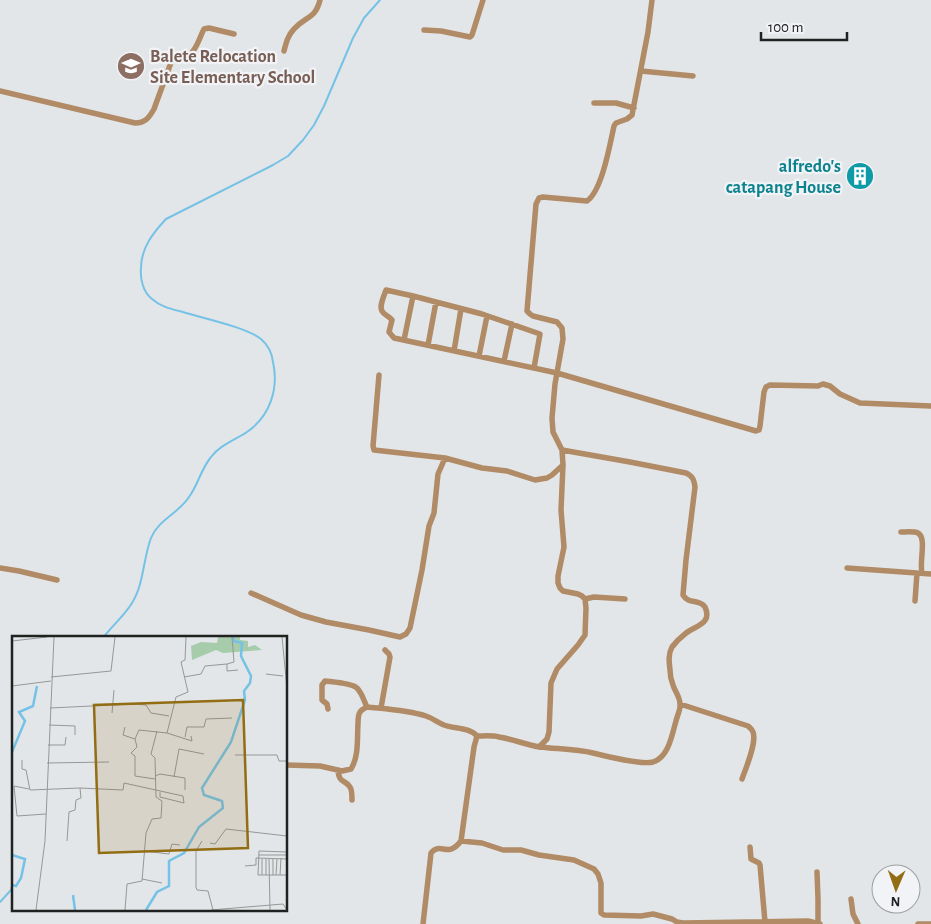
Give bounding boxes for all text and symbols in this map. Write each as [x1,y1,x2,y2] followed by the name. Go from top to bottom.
[761,10,847,42] scale bar
[768,20,803,35] text: 100 m
[150,48,315,87] place label: Balete Relocation Site Elementary School
[116,51,146,81] school or university icon: Balete Relocation Site Elementary School
[726,158,841,197] place label: alfredo's catapang House
[845,161,875,191] building icon: alfredo's catapang House
[12,636,288,912] inset map
[871,864,921,914] north arrow
[890,894,901,908] text: N

